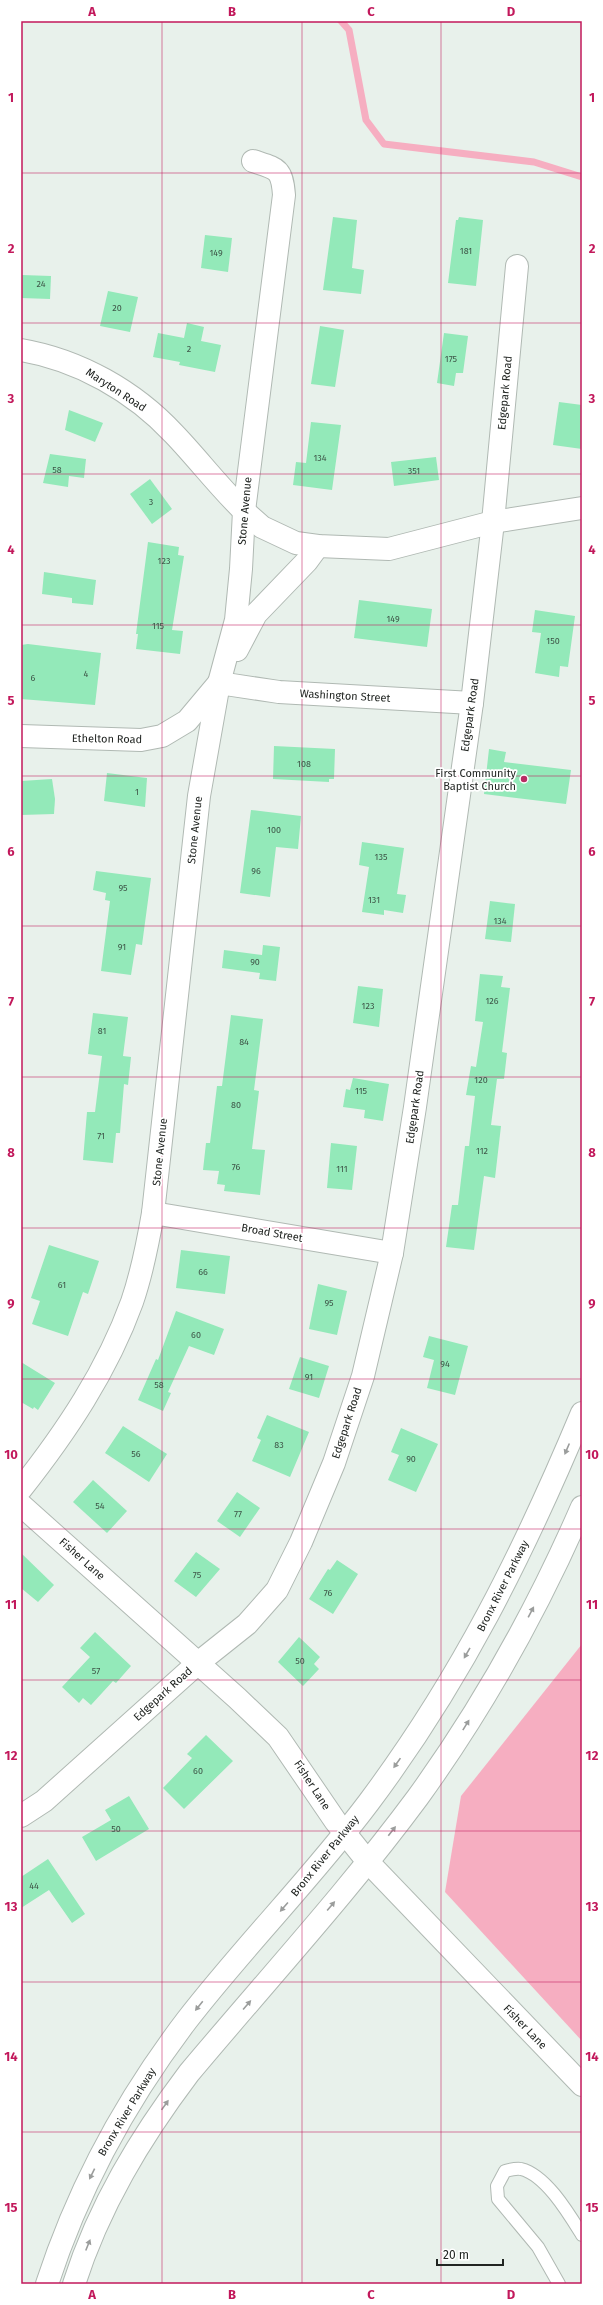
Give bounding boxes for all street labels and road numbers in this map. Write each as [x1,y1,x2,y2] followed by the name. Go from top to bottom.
[495,355,515,431] street label: Edgepark Road
[83,366,149,414] street label: Maryton Road
[236,477,254,545] street label: Stone Avenue
[458,677,482,753] street label: Edgepark Road
[299,687,391,705] street label: Washington Street
[72,732,142,746] street label: Ethelton Road
[185,795,205,865] street label: Stone Avenue
[403,1069,427,1145] street label: Edgepark Road
[150,1117,170,1187] street label: Stone Avenue
[240,1221,304,1245] street label: Broad Street
[329,1386,365,1460] street label: Edgepark Road
[57,1535,107,1583] street label: Fisher Lane
[474,1538,532,1634] street label: Bronx River Parkway
[131,1664,195,1724] street label: Edgepark Road
[291,1758,333,1812] street label: Fisher Lane
[288,1812,362,1899] street label: Bronx River Parkway
[501,2002,549,2052] street label: Fisher Lane
[96,2065,159,2158] street label: Bronx River Parkway

